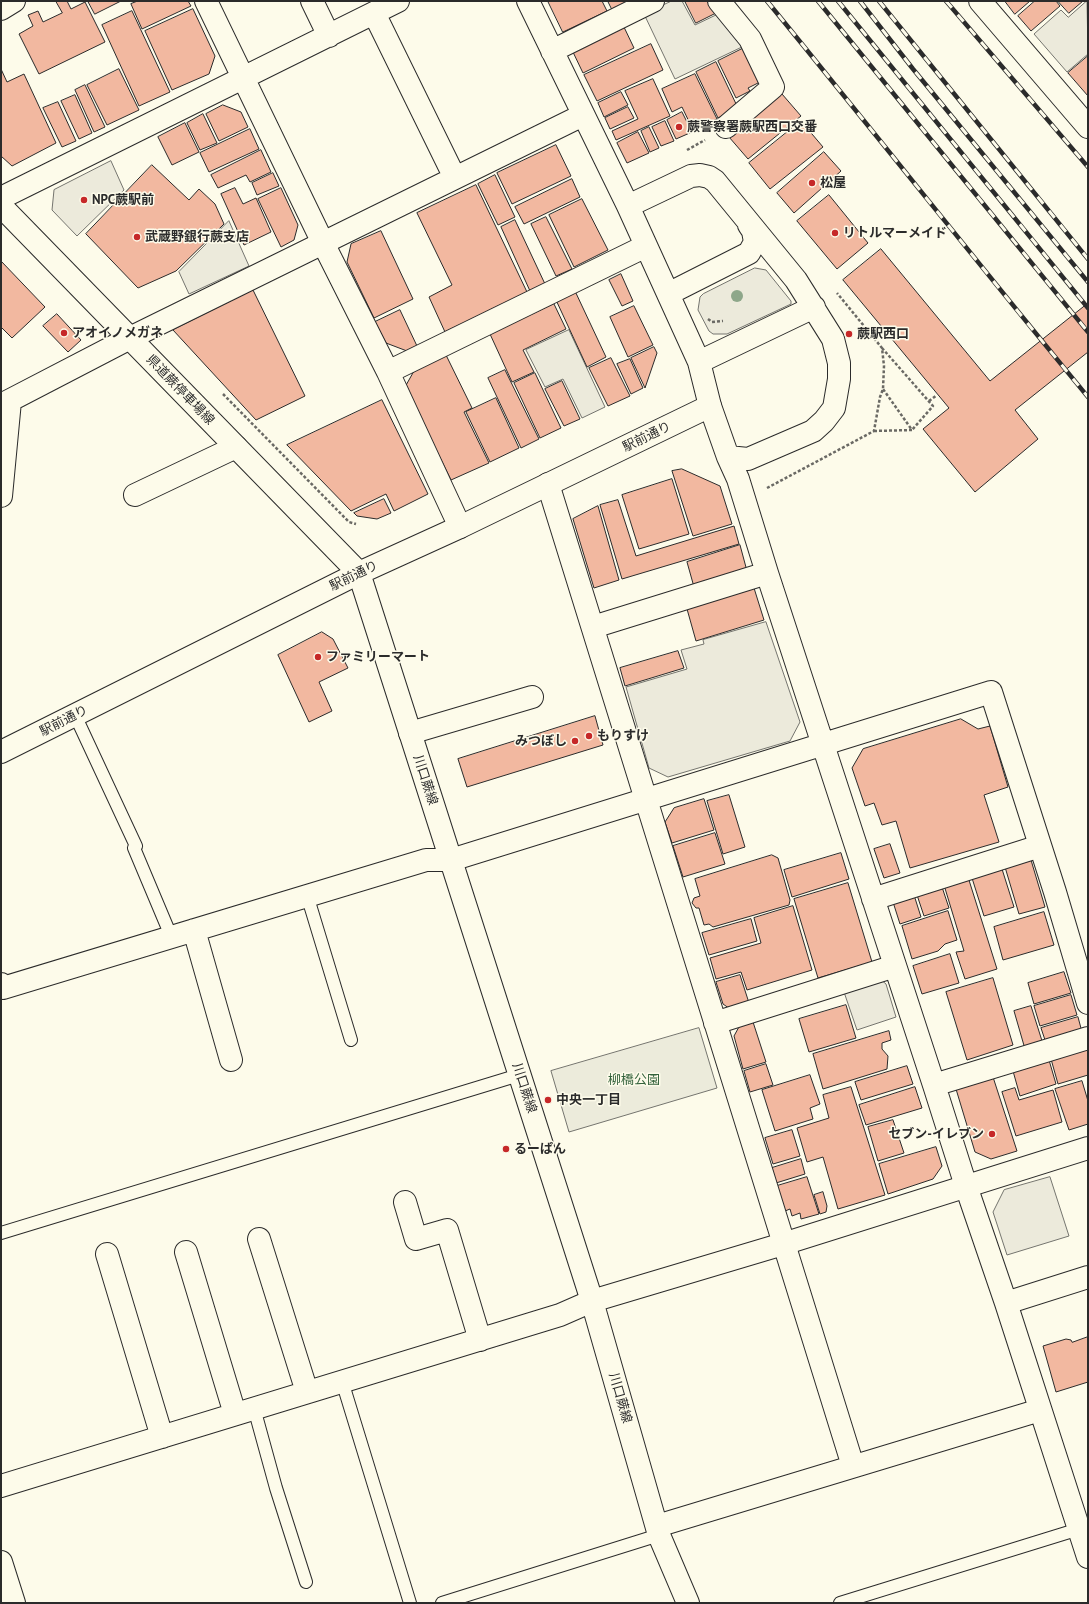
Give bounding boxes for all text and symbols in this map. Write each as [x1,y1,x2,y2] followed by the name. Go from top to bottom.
[687,119,817,135] place label: 蕨警察署蕨駅西口交番
[674,122,684,132] marker: 蕨警察署蕨駅西口交番
[820,175,846,191] place label: 松屋
[807,178,817,188] marker: 松屋
[92,192,154,208] place label: NPC蕨駅前
[79,195,89,205] marker: NPC蕨駅前
[843,225,947,241] place label: リトルマーメイド
[830,228,840,238] marker: リトルマーメイド
[145,229,249,245] place label: 武蔵野銀行蕨支店
[132,232,142,242] marker: 武蔵野銀行蕨支店
[72,325,163,341] place label: アオイノメガネ
[857,326,909,342] place label: 蕨駅西口
[59,328,69,338] marker: アオイノメガネ
[844,329,854,339] marker: 蕨駅西口
[143,352,217,428] street label: 県道蕨停車場線
[620,419,674,455] street label: 駅前通り
[327,558,381,594] street label: 駅前通り
[326,649,430,665] place label: ファミリーマート
[313,652,323,662] marker: ファミリーマート
[37,702,91,740] street label: 駅前通り
[597,728,649,744] place label: もりすけ
[584,731,594,741] marker: もりすけ
[515,733,567,749] place label: みつぼし
[570,736,580,746] marker: みつぼし
[410,753,440,807] street label: 川口蕨線
[509,1061,539,1115] street label: 川口蕨線
[608,1072,660,1088] park label: 柳橋公園
[556,1092,621,1108] place label: 中央一丁目
[543,1095,553,1105] marker: 中央一丁目
[888,1126,984,1142] place label: セブン-イレブン
[987,1129,997,1139] marker: セブン-イレブン
[514,1141,566,1157] place label: るーぱん
[501,1144,511,1154] marker: るーぱん
[605,1371,635,1425] street label: 川口蕨線

